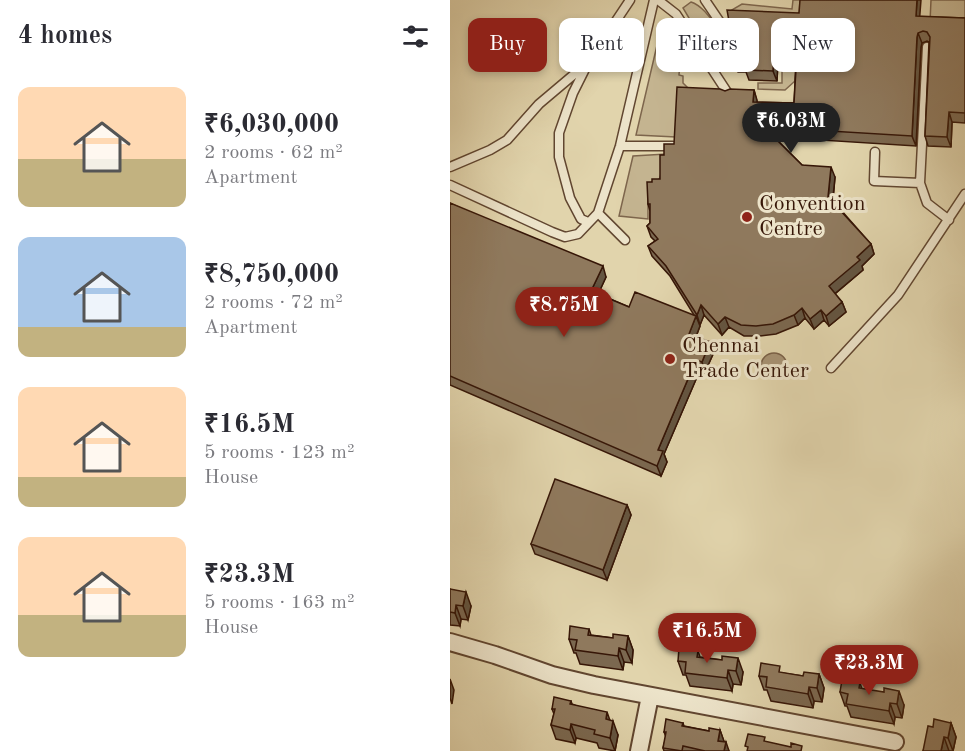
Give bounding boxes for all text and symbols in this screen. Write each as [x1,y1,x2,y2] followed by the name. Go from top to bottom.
[468,18,547,72] chip: Buy
[559,18,644,72] chip: Rent
[656,18,759,72] chip: Filters
[771,18,855,72] chip: New
[399,20,432,53] icon: filters
[18,23,112,49] text: 4 homes
[742,103,840,154] pin: ₹6.03M
[66,111,138,183] icon: home
[204,112,339,138] text: ₹6,030,000
[756,112,826,132] text: ₹6.03M
[204,143,343,163] text: 2 rooms · 62 m²
[204,168,298,188] text: Apartment
[759,193,866,240] place label: Convention Centre
[740,210,754,224] marker: Convention Centre
[66,261,138,333] icon: home
[204,262,339,288] text: ₹8,750,000
[515,287,613,338] pin: ₹8.75M
[204,293,343,313] text: 2 rooms · 72 m²
[529,296,599,316] text: ₹8.75M
[204,318,298,338] text: Apartment
[682,335,809,382] place label: Chennai Trade Center
[663,352,677,366] marker: Chennai Trade Center
[66,411,138,483] icon: home
[204,412,295,438] text: ₹16.5M
[204,443,354,463] text: 5 rooms · 123 m²
[204,468,258,488] text: House
[66,561,138,633] icon: home
[204,562,295,588] text: ₹23.3M
[204,593,354,613] text: 5 rooms · 163 m²
[658,613,756,664] pin: ₹16.5M
[204,618,258,638] text: House
[672,622,742,642] text: ₹16.5M
[820,645,918,696] pin: ₹23.3M
[834,654,904,674] text: ₹23.3M

